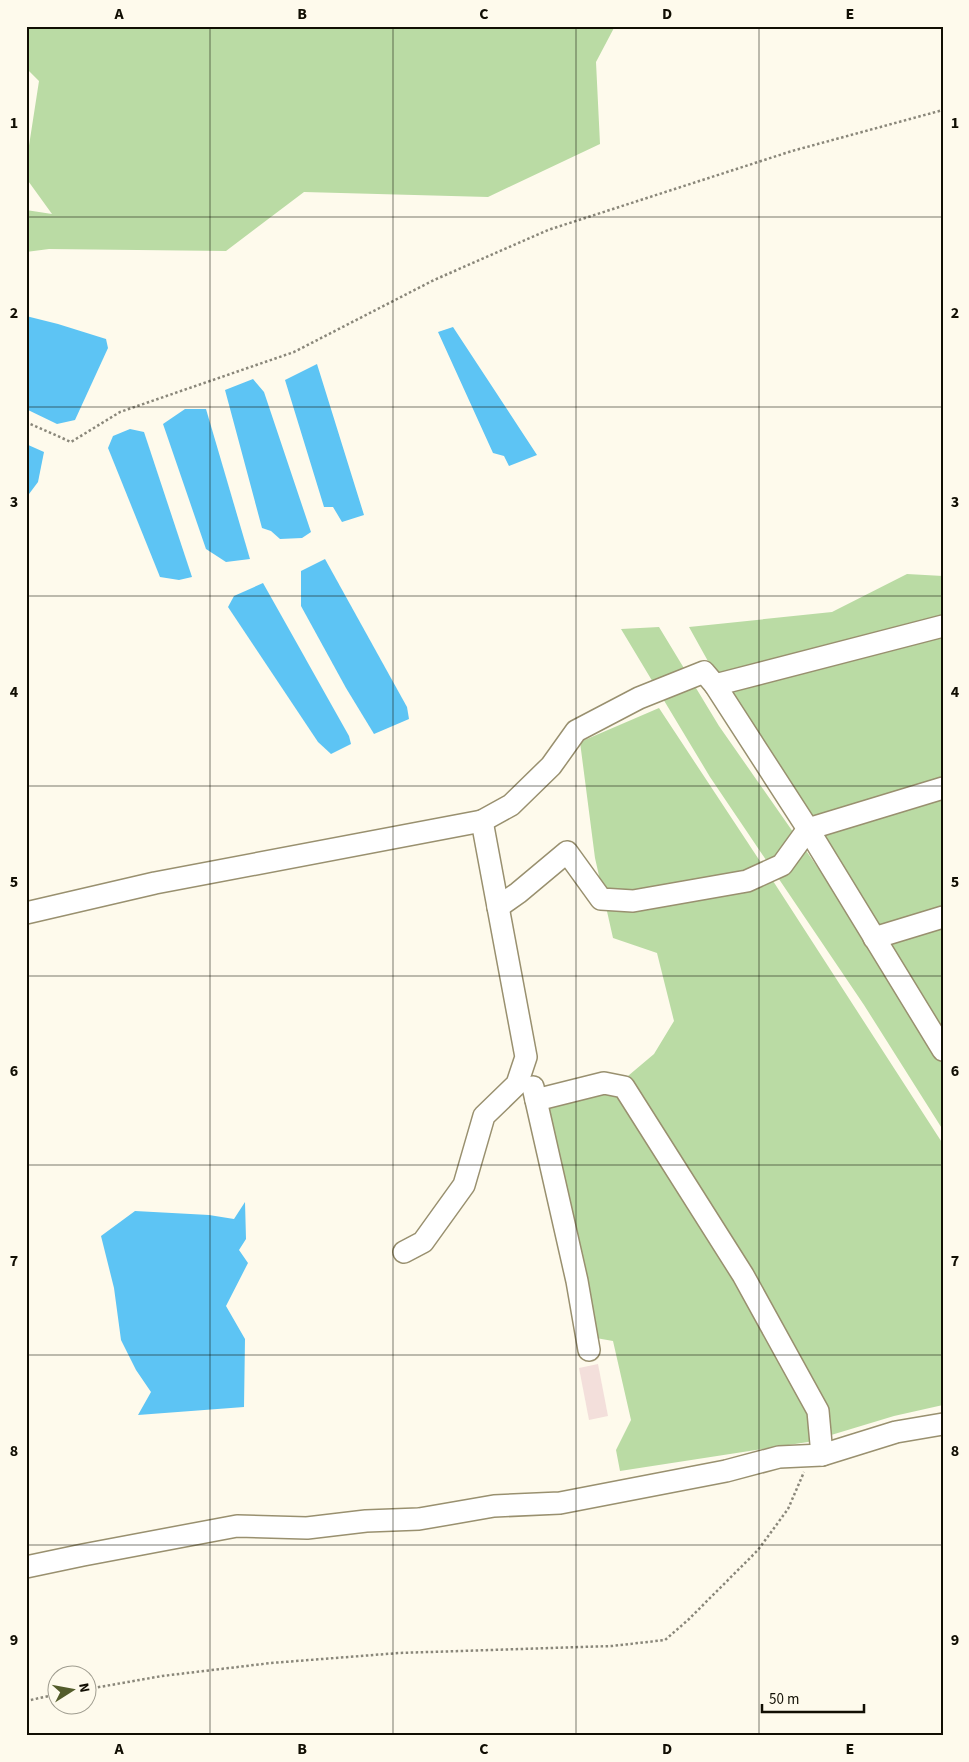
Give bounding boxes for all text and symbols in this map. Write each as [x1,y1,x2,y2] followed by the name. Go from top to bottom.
[113,3,124,25] text: A
[297,3,307,25] text: B
[479,3,489,25] text: C
[662,3,672,25] text: D
[846,3,854,25] text: E
[10,112,18,134] text: 1
[951,112,959,134] text: 1
[10,302,18,324] text: 2
[951,302,959,324] text: 2
[10,491,18,513] text: 3
[951,491,959,513] text: 3
[10,681,19,703] text: 4
[951,681,960,703] text: 4
[10,871,18,893] text: 5
[951,871,959,893] text: 5
[10,1060,18,1082] text: 6
[951,1060,959,1082] text: 6
[10,1250,18,1272] text: 7
[951,1250,959,1272] text: 7
[10,1440,18,1462] text: 8
[951,1440,959,1462] text: 8
[10,1629,18,1651] text: 9
[951,1629,959,1651] text: 9
[48,1664,98,1714] north arrow
[73,1681,94,1694] text: N
[762,1682,864,1714] scale bar
[769,1689,799,1710] text: 50 m
[113,1738,124,1760] text: A
[297,1738,307,1760] text: B
[479,1738,489,1760] text: C
[662,1738,672,1760] text: D
[846,1738,854,1760] text: E

